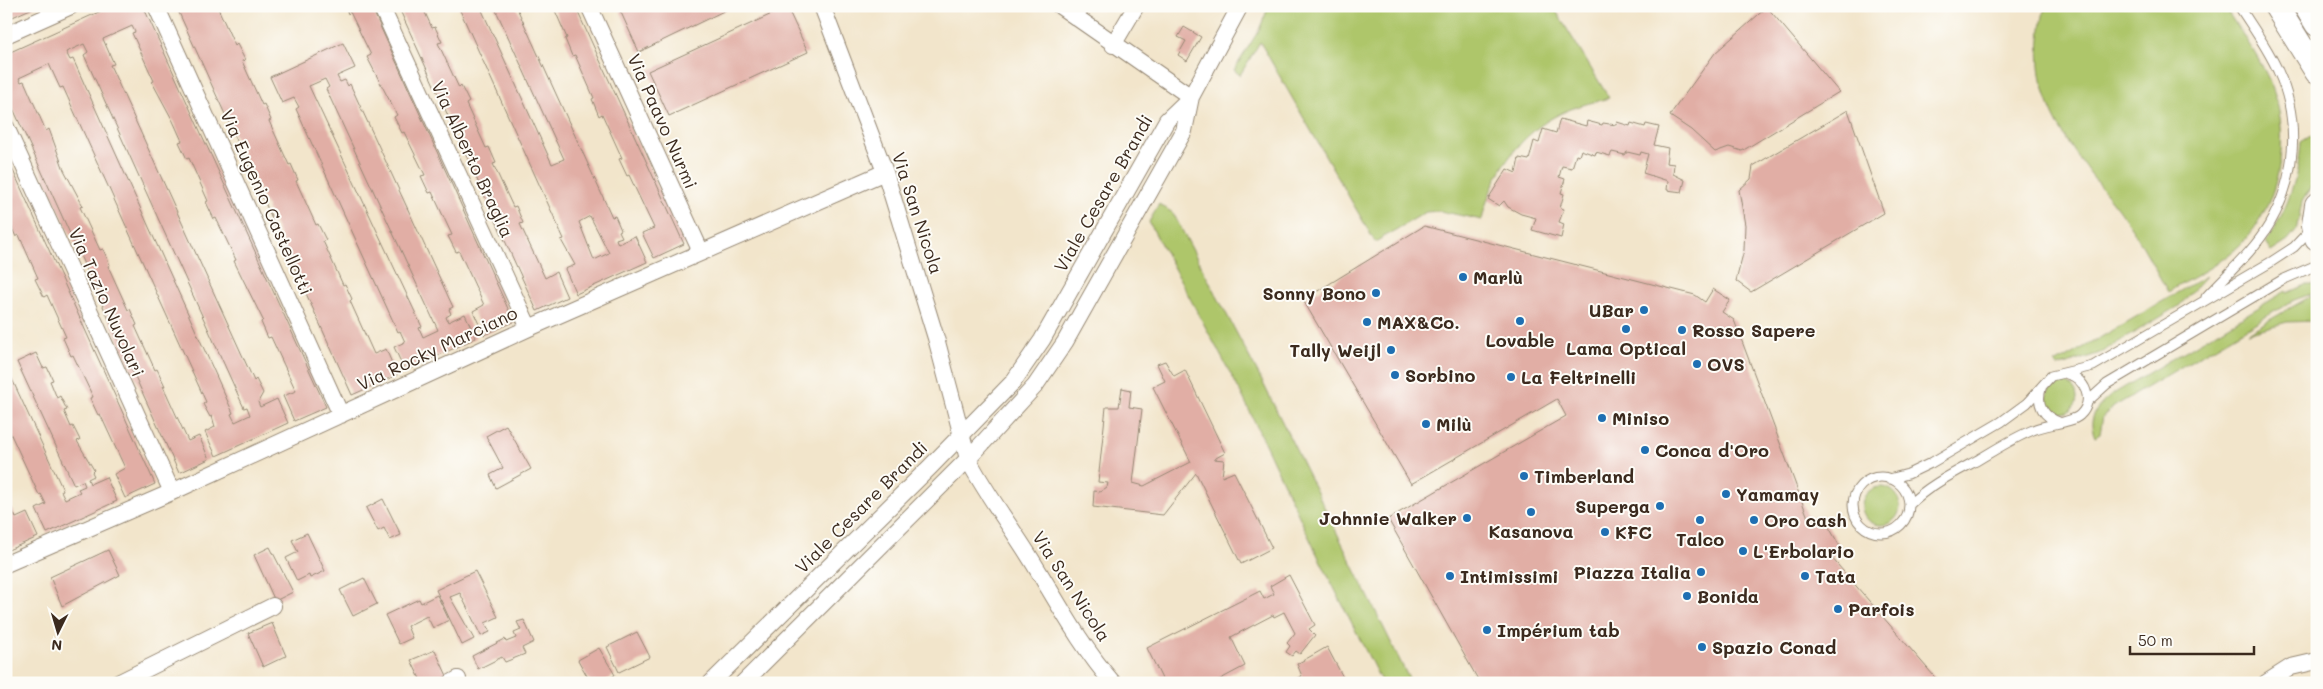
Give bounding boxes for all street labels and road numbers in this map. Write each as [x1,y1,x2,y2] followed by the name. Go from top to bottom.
[622,50,704,192] street label: Via Paavo Nurmi
[426,77,520,241] street label: Via Alberto Braglia
[215,105,319,299] street label: Via Eugenio Castellotti
[1048,110,1158,276] street label: Viale Cesare Brandi
[887,149,949,277] street label: Via San Nicola
[63,224,151,380] street label: Via Tazio Nuvolari
[353,300,521,396] street label: Via Rocky Marciano
[790,436,932,578] street label: Viale Cesare Brandi
[1027,526,1117,646] street label: Via San Nicola

